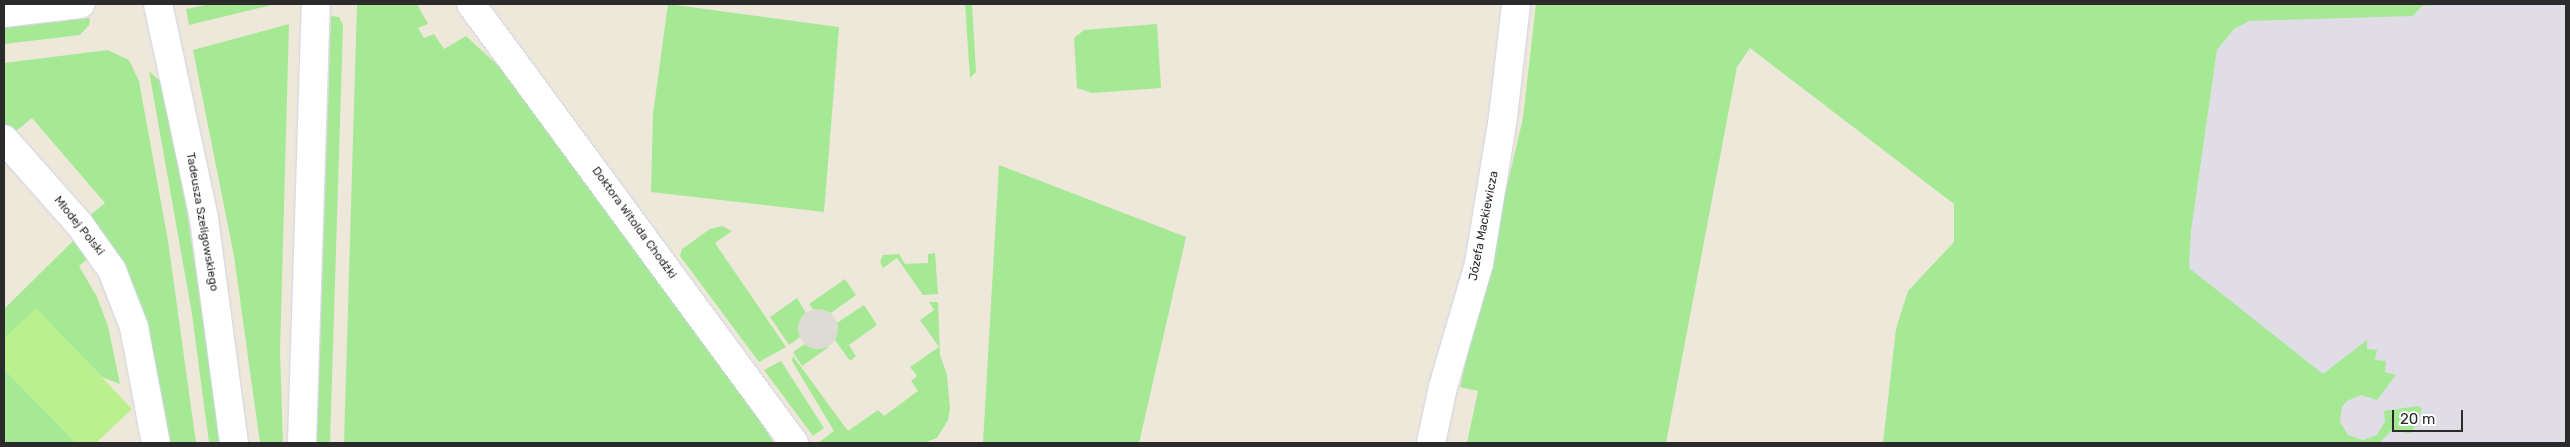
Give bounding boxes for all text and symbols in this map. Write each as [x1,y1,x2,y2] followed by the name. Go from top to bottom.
[183,151,221,293] street label: Tadeusza Szeligowskiego
[588,164,680,282] street label: Doktora Witolda Chodźki
[1466,170,1502,282] street label: Józefa Mackiewicza
[51,193,107,259] street label: Młodej Polski
[2395,400,2466,432] scale bar
[2400,410,2435,428] text: 20 m

